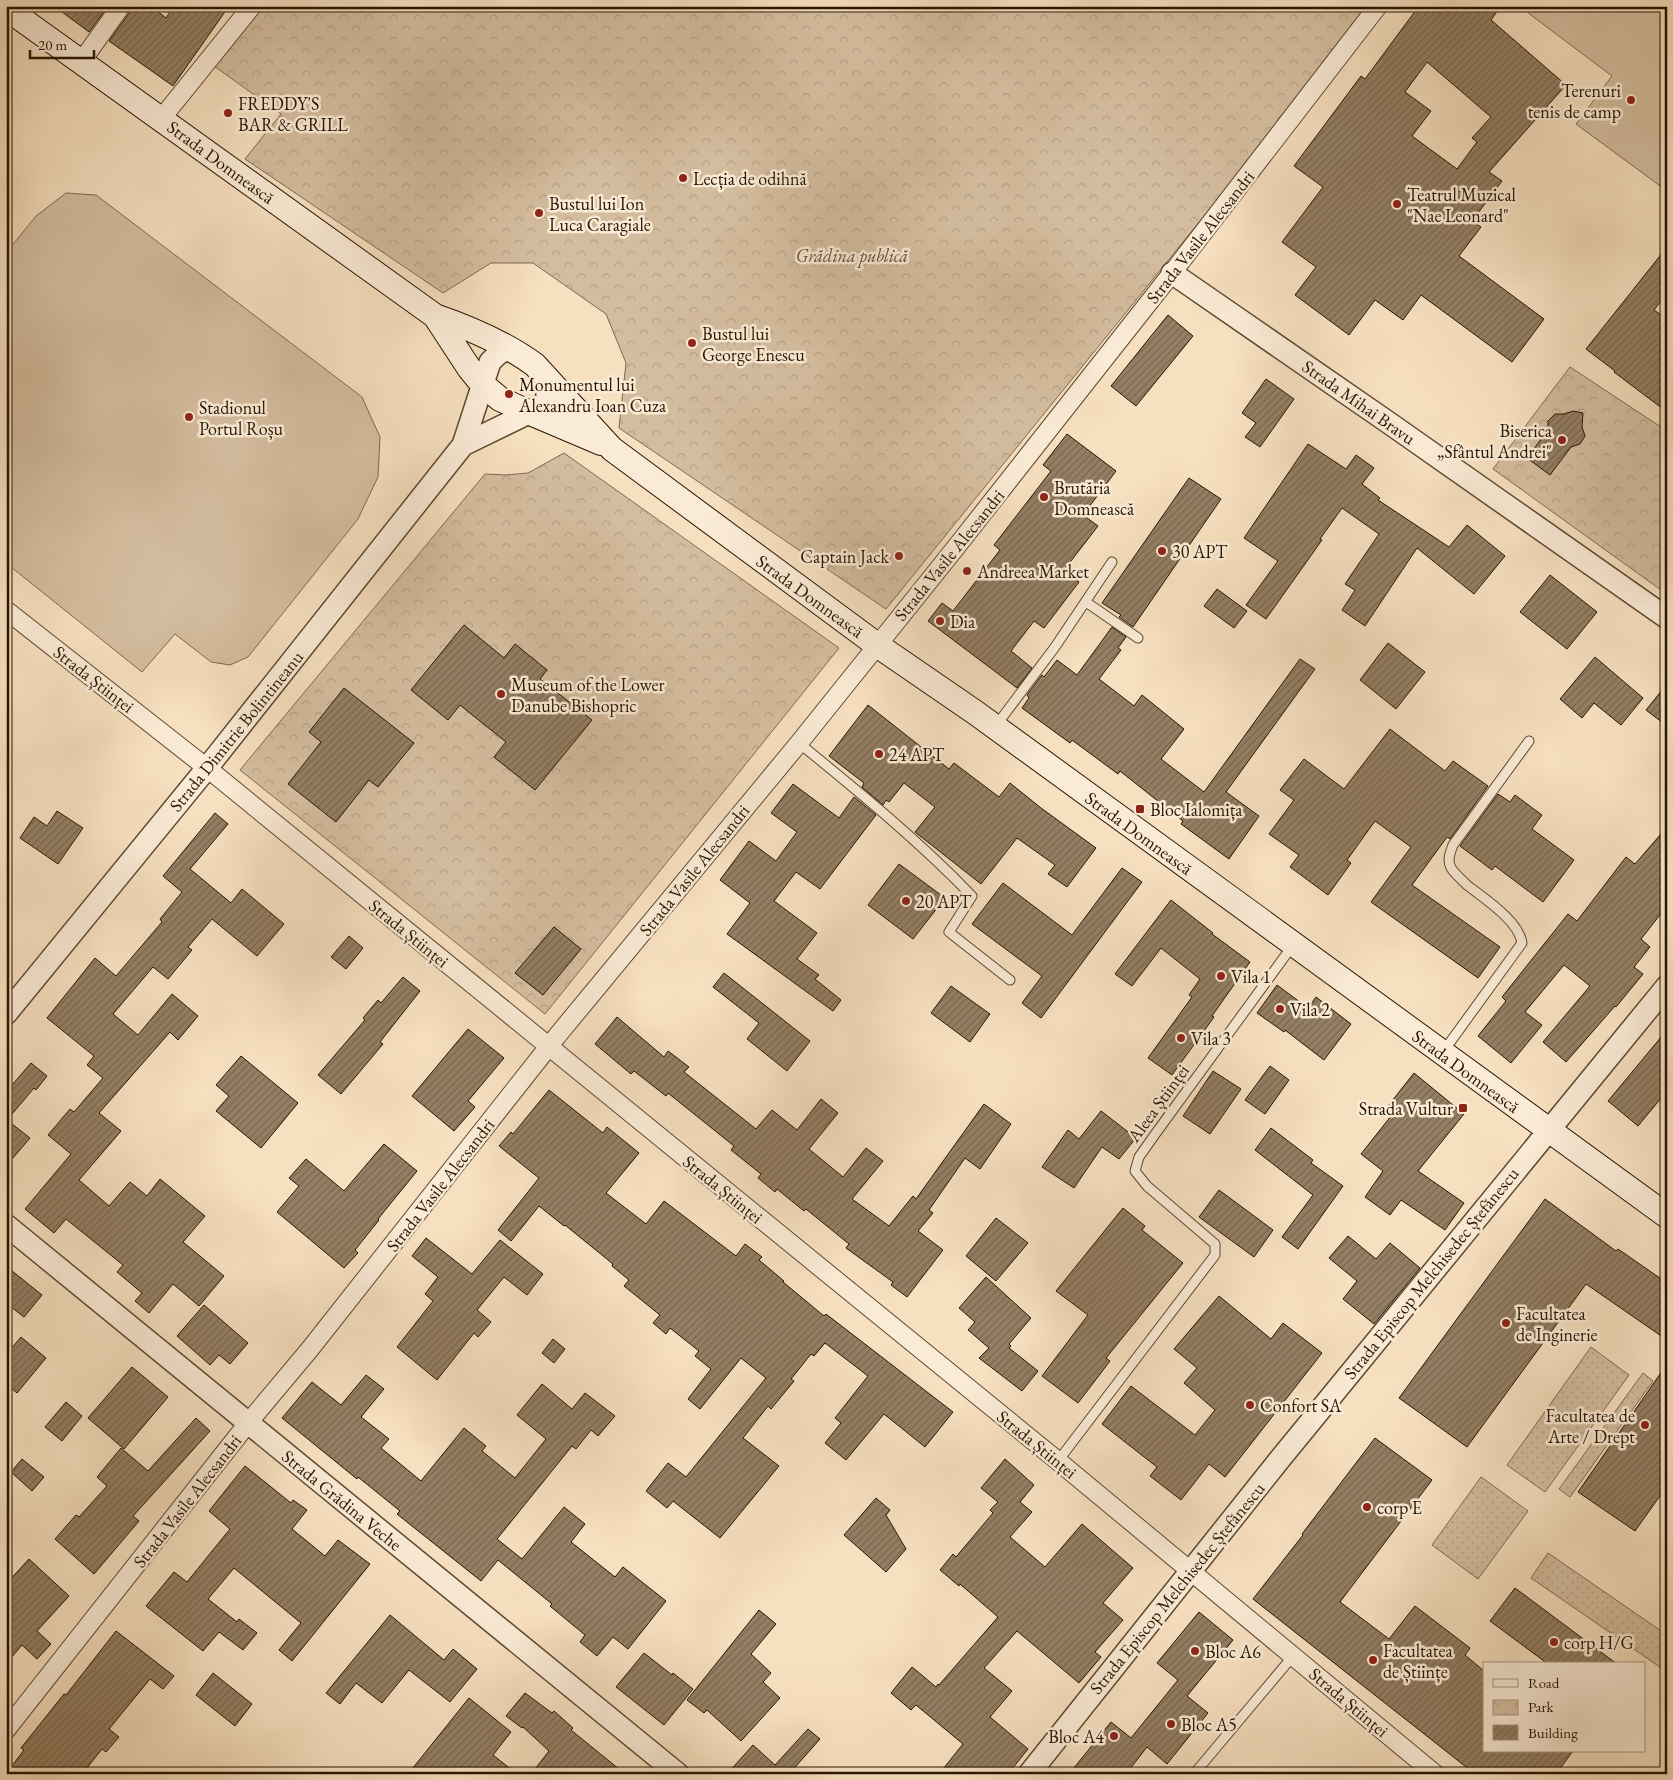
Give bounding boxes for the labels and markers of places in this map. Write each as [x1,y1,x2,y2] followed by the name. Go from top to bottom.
[1528,79,1622,123] place label: Terenuri tenis de camp
[238,92,348,136] place label: FREDDY'S BAR & GRILL
[1625,94,1637,106] marker: Terenuri tenis de camp
[222,107,234,119] marker: FREDDY'S BAR & GRILL
[693,167,807,190] place label: Lecția de odihnă
[677,172,689,184] marker: Lecția de odihnă
[1407,183,1516,227] place label: Teatrul Muzical "Nae Leonard"
[549,192,651,236] place label: Bustul lui Ion Luca Caragiale
[1391,198,1403,210] marker: Teatrul Muzical "Nae Leonard"
[533,207,545,219] marker: Bustul lui Ion Luca Caragiale
[702,322,805,366] place label: Bustul lui George Enescu
[686,337,698,349] marker: Bustul lui George Enescu
[518,373,667,417] place label: Monumentul lui Alexandru Ioan Cuza
[503,388,515,400] marker: Monumentul lui Alexandru Ioan Cuza
[199,396,284,440] place label: Stadionul Portul Roșu
[183,411,195,423] marker: Stadionul Portul Roșu
[1437,419,1553,463] place label: Biserica „Sfântul Andrei"
[1556,434,1568,446] marker: Biserica „Sfântul Andrei"
[1054,476,1135,520] place label: Brutăria Domnească
[1038,491,1050,503] marker: Brutăria Domnească
[1172,540,1228,563] place label: 30 APT
[800,545,890,568] place label: Captain Jack
[1156,545,1168,557] marker: 30 APT
[893,550,905,562] marker: Captain Jack
[976,560,1089,583] place label: Andreea Market
[961,565,973,577] marker: Andreea Market
[950,610,976,633] place label: Dia
[934,615,946,627] marker: Dia
[511,673,664,717] place label: Museum of the Lower Danube Bishopric
[495,688,507,700] marker: Museum of the Lower Danube Bishopric
[889,743,945,766] place label: 24 APT
[873,748,885,760] marker: 24 APT
[1150,798,1243,821] place label: Bloc Ialomița
[1134,803,1146,815] marker: Bloc Ialomița
[916,890,972,913] place label: 20 APT
[900,895,912,907] marker: 20 APT
[1231,965,1271,988] place label: Vila 1
[1215,970,1227,982] marker: Vila 1
[1290,998,1330,1021] place label: Vila 2
[1274,1003,1286,1015] marker: Vila 2
[1191,1027,1231,1050] place label: Vila 3
[1175,1032,1187,1044] marker: Vila 3
[1359,1097,1453,1120] place label: Strada Vultur
[1457,1102,1469,1114] marker: Strada Vultur
[1516,1302,1598,1346] place label: Facultatea de Inginerie
[1500,1317,1512,1329] marker: Facultatea de Inginerie
[1260,1394,1342,1417] place label: Confort SA
[1244,1399,1256,1411] marker: Confort SA
[1546,1404,1635,1448] place label: Facultatea de Arte / Drept
[1639,1419,1651,1431] marker: Facultatea de Arte / Drept
[1377,1496,1422,1519] place label: corp E
[1361,1501,1373,1513] marker: corp E
[1564,1631,1634,1654] place label: corp H/G
[1548,1636,1560,1648] marker: corp H/G
[1383,1639,1453,1683] place label: Facultatea de Științe
[1205,1640,1261,1663] place label: Bloc A6
[1189,1645,1201,1657] marker: Bloc A6
[1367,1654,1379,1666] marker: Facultatea de Științe
[1181,1713,1237,1736] place label: Bloc A5
[1165,1718,1177,1730] marker: Bloc A5
[1048,1725,1104,1748] place label: Bloc A4
[1108,1730,1120,1742] marker: Bloc A4

